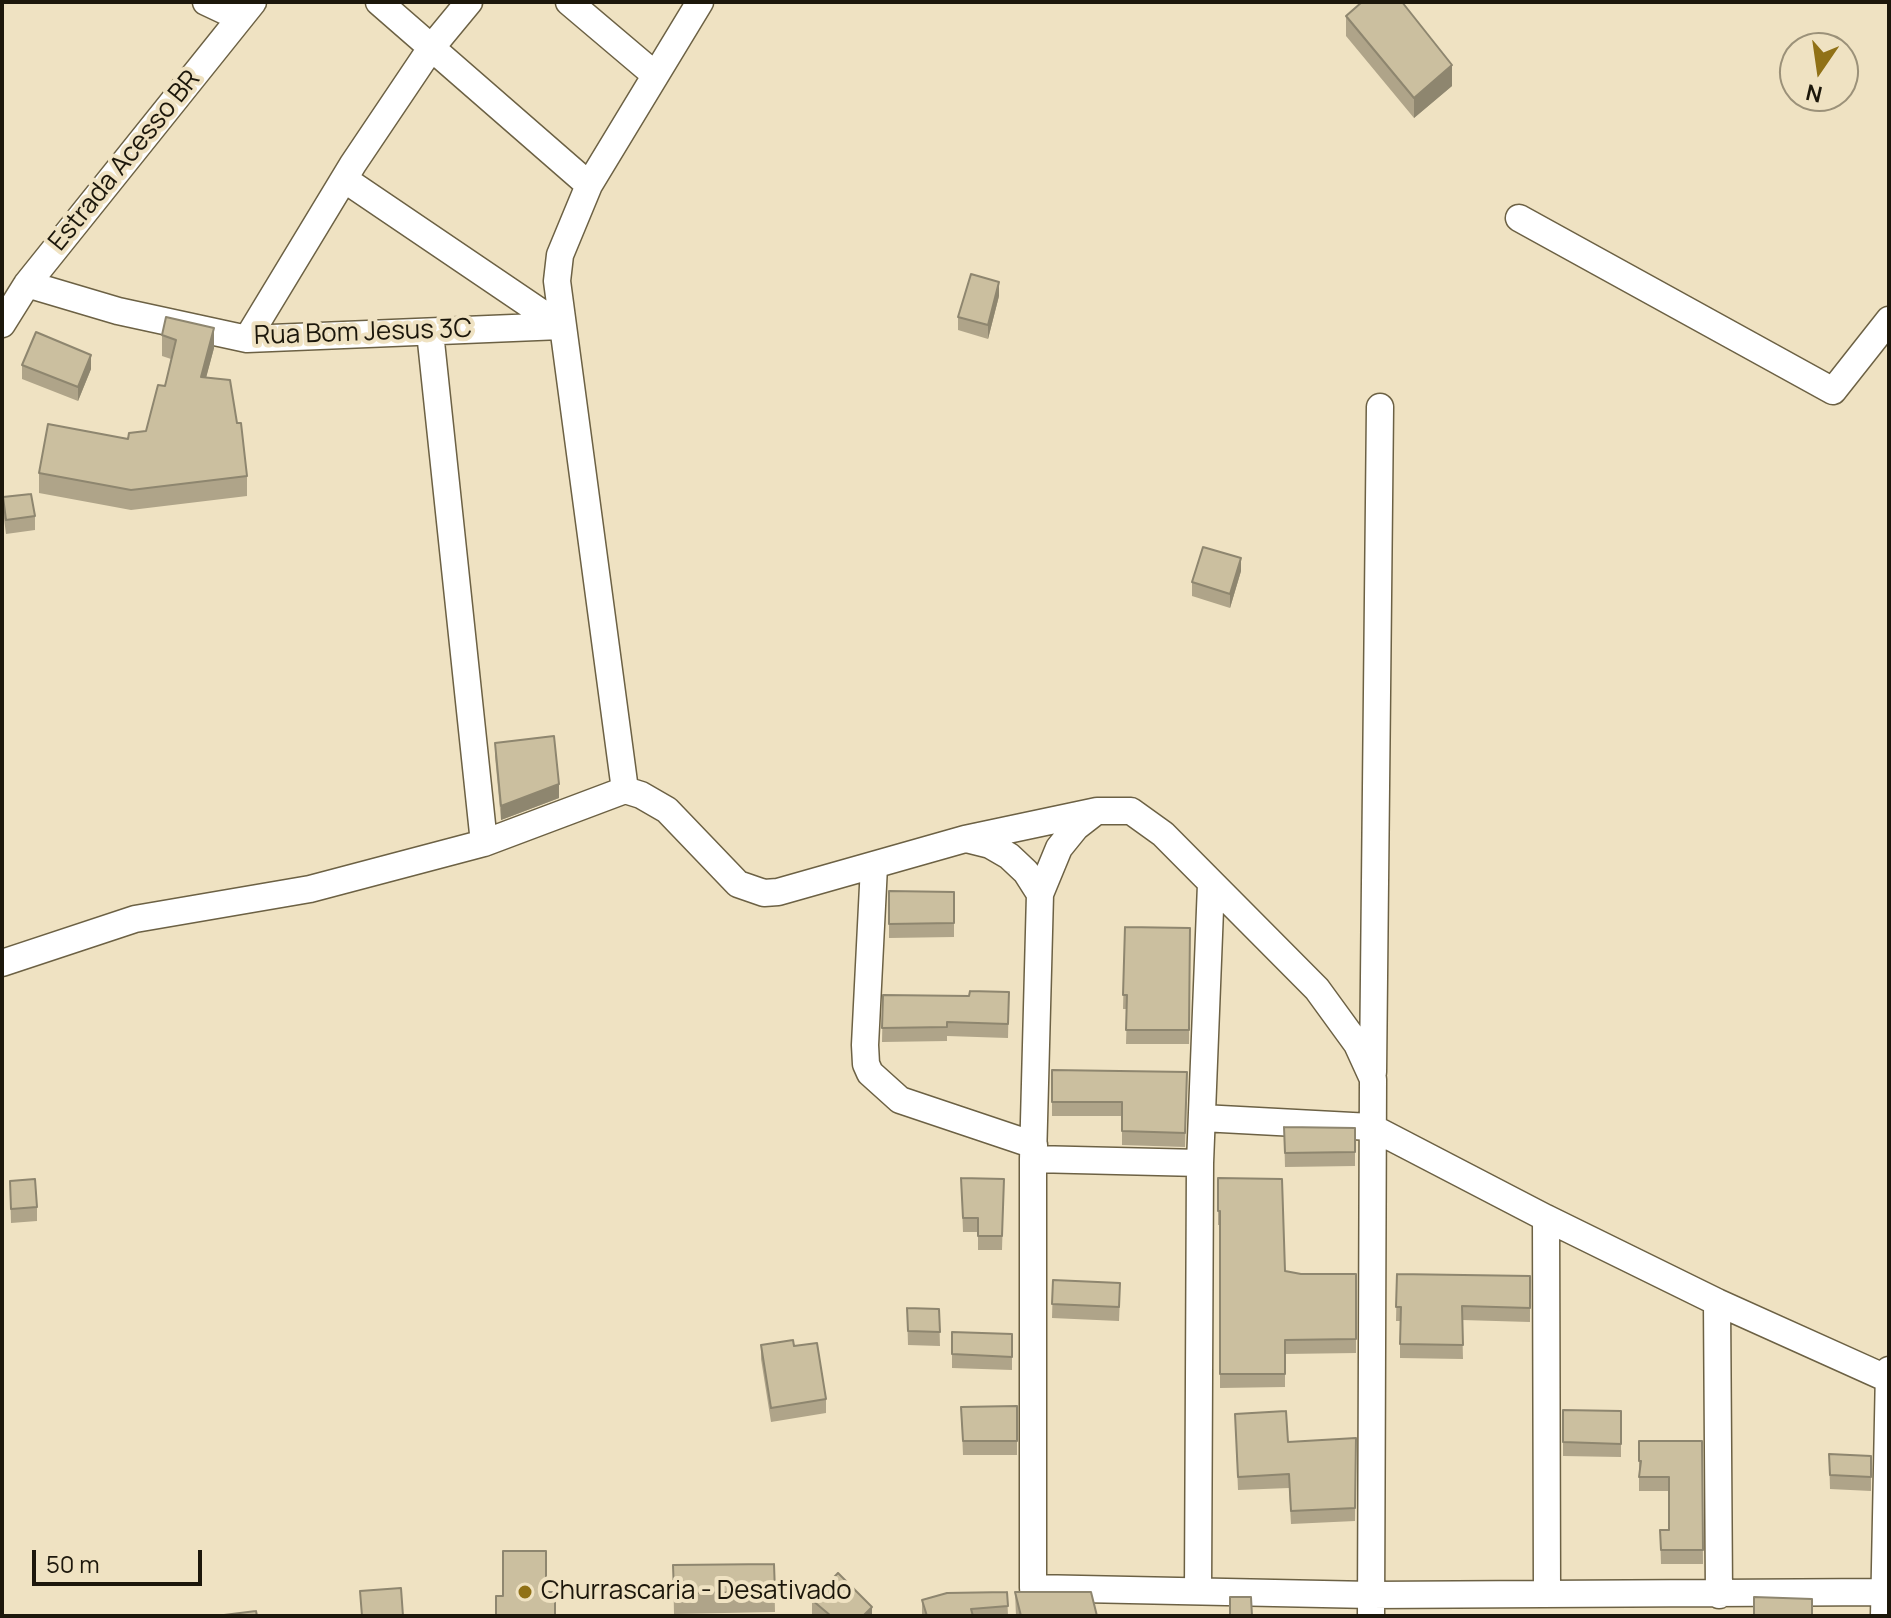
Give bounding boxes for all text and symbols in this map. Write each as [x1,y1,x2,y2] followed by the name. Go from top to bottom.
[1779,32,1859,112] north arrow
[43,64,207,258] street label: Estrada Acesso BR
[1803,77,1825,110] text: N
[253,314,473,352] street label: Rua Bom Jesus 3C
[36,1534,206,1584] scale bar
[46,1547,100,1580] text: 50 m
[541,1576,852,1608] place label: Churrascaria - Desativado
[516,1583,534,1601] marker: Churrascaria - Desativado

